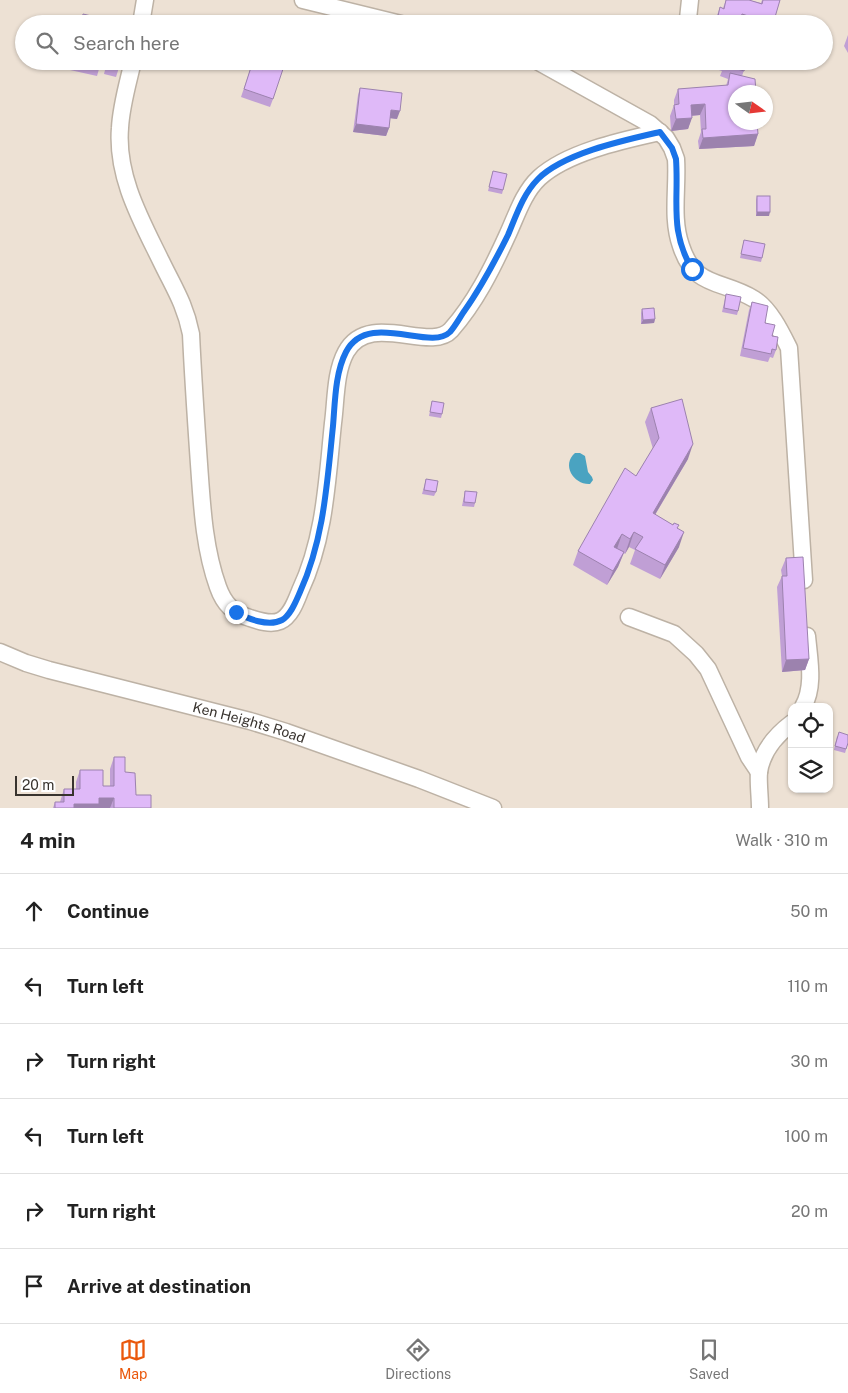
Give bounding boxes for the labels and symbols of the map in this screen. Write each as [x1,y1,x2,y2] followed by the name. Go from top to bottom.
[728,85,773,130] north arrow
[681,258,704,281] route start
[225,601,248,624] route end
[191,699,307,746] street label: Ken Heights Road
[15,773,74,796] scale bar

